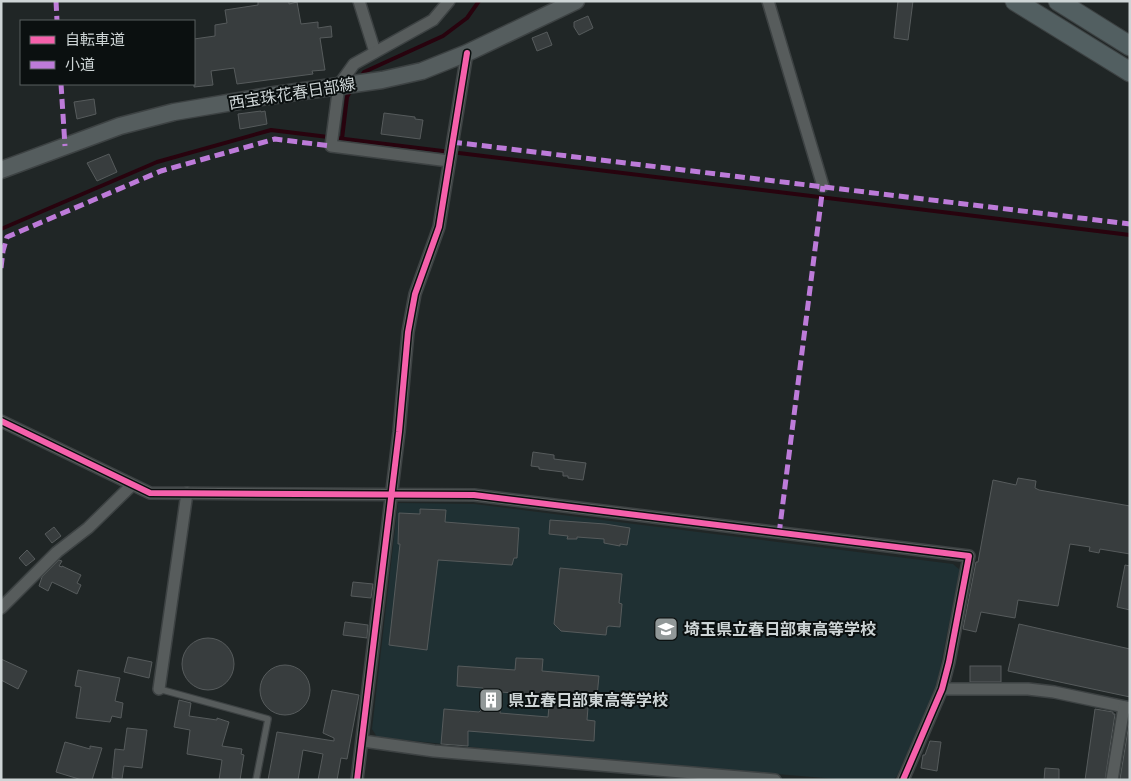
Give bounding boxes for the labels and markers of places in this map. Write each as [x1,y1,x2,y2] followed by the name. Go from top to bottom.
[653,616,679,642] school or university icon: 埼玉県立春日部東高等学校
[684,620,876,639] place label: 埼玉県立春日部東高等学校
[478,687,504,713] building icon: 県立春日部東高等学校
[508,691,668,710] place label: 県立春日部東高等学校

